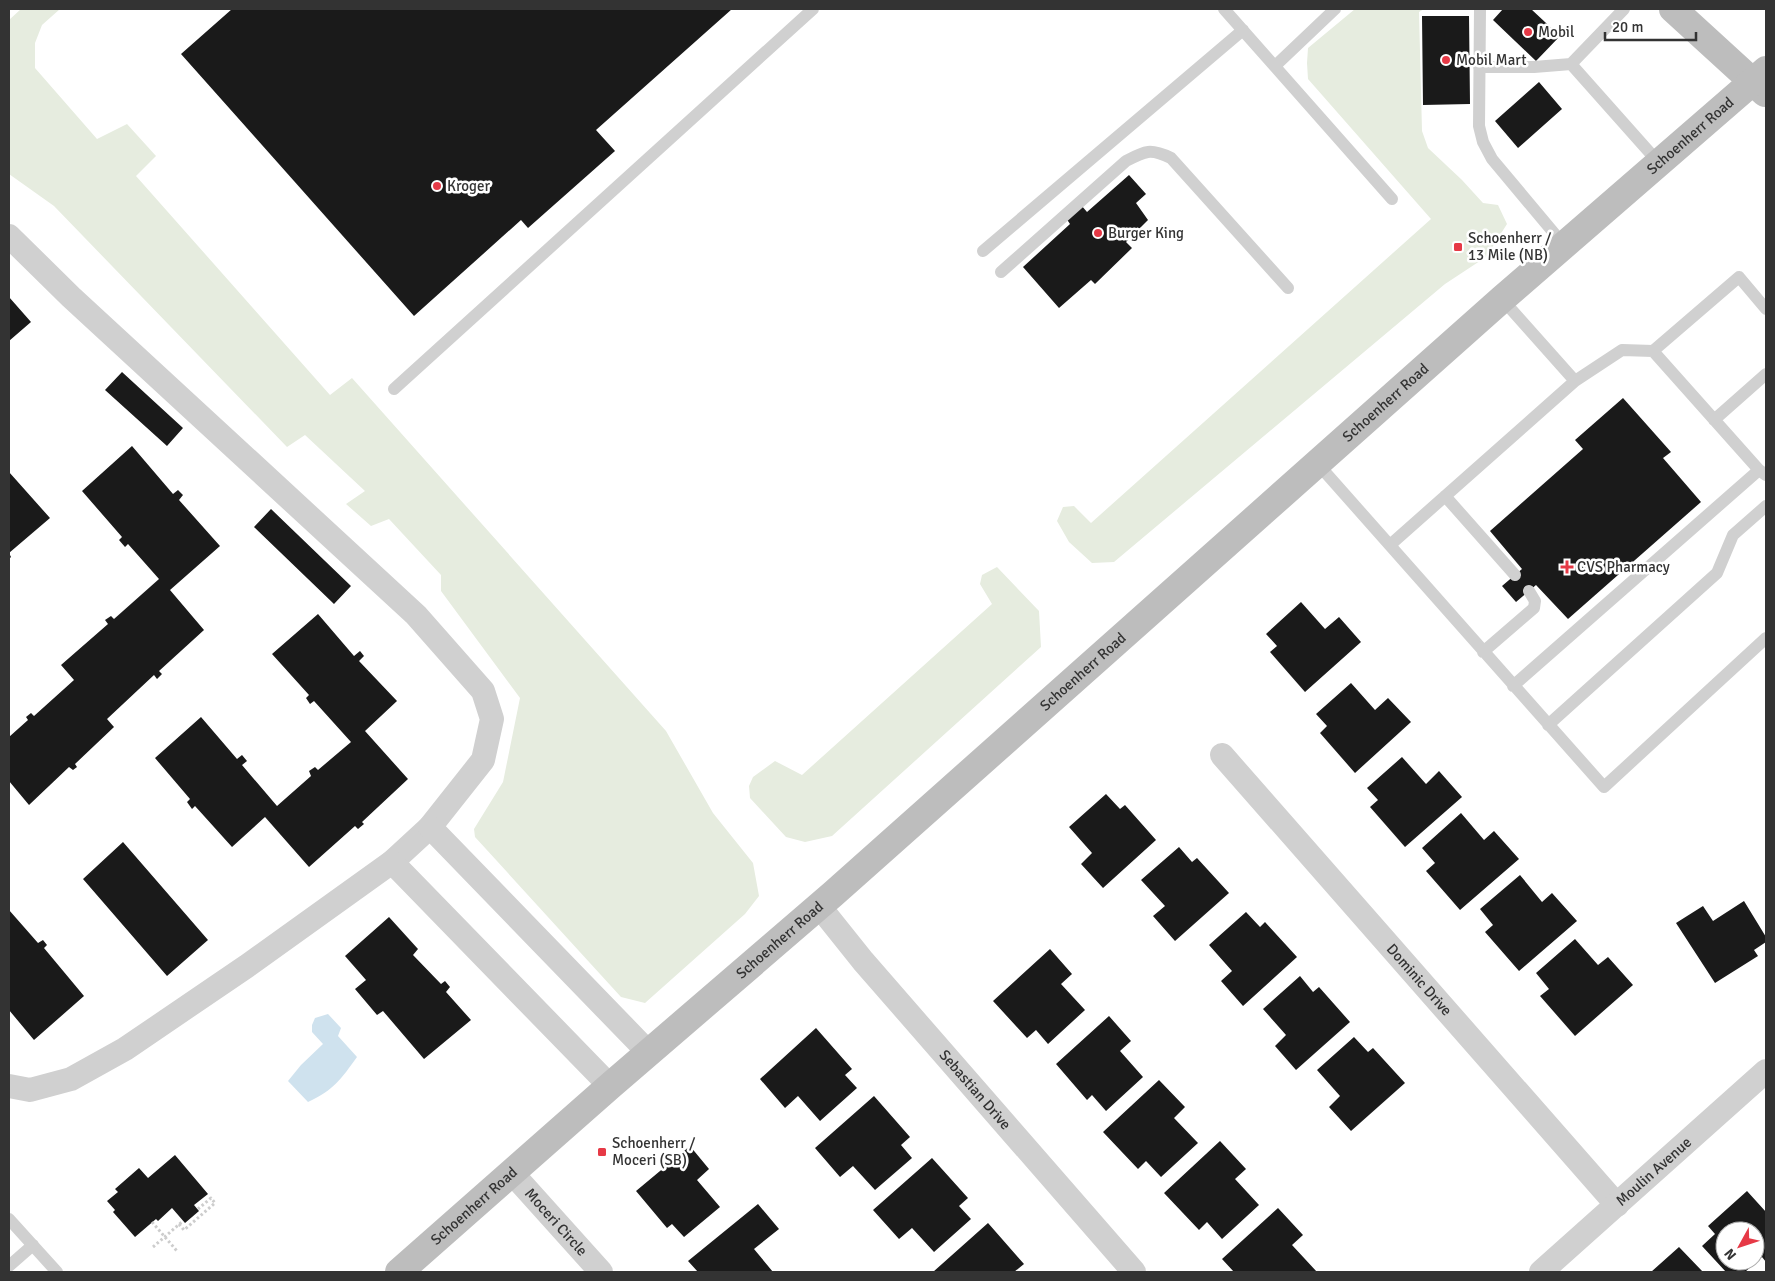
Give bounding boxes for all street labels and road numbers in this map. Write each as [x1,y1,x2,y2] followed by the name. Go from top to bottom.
[1643,93,1737,178] street label: Schoenherr Road
[1339,360,1432,446] street label: Schoenherr Road
[1036,629,1130,715] street label: Schoenherr Road
[732,898,827,983] street label: Schoenherr Road
[1383,940,1456,1019] street label: Dominic Drive
[935,1046,1015,1133] street label: Sebastian Drive
[1612,1133,1695,1210] street label: Moulin Avenue
[427,1163,521,1249] street label: Schoenherr Road
[521,1185,591,1260] street label: Moceri Circle

